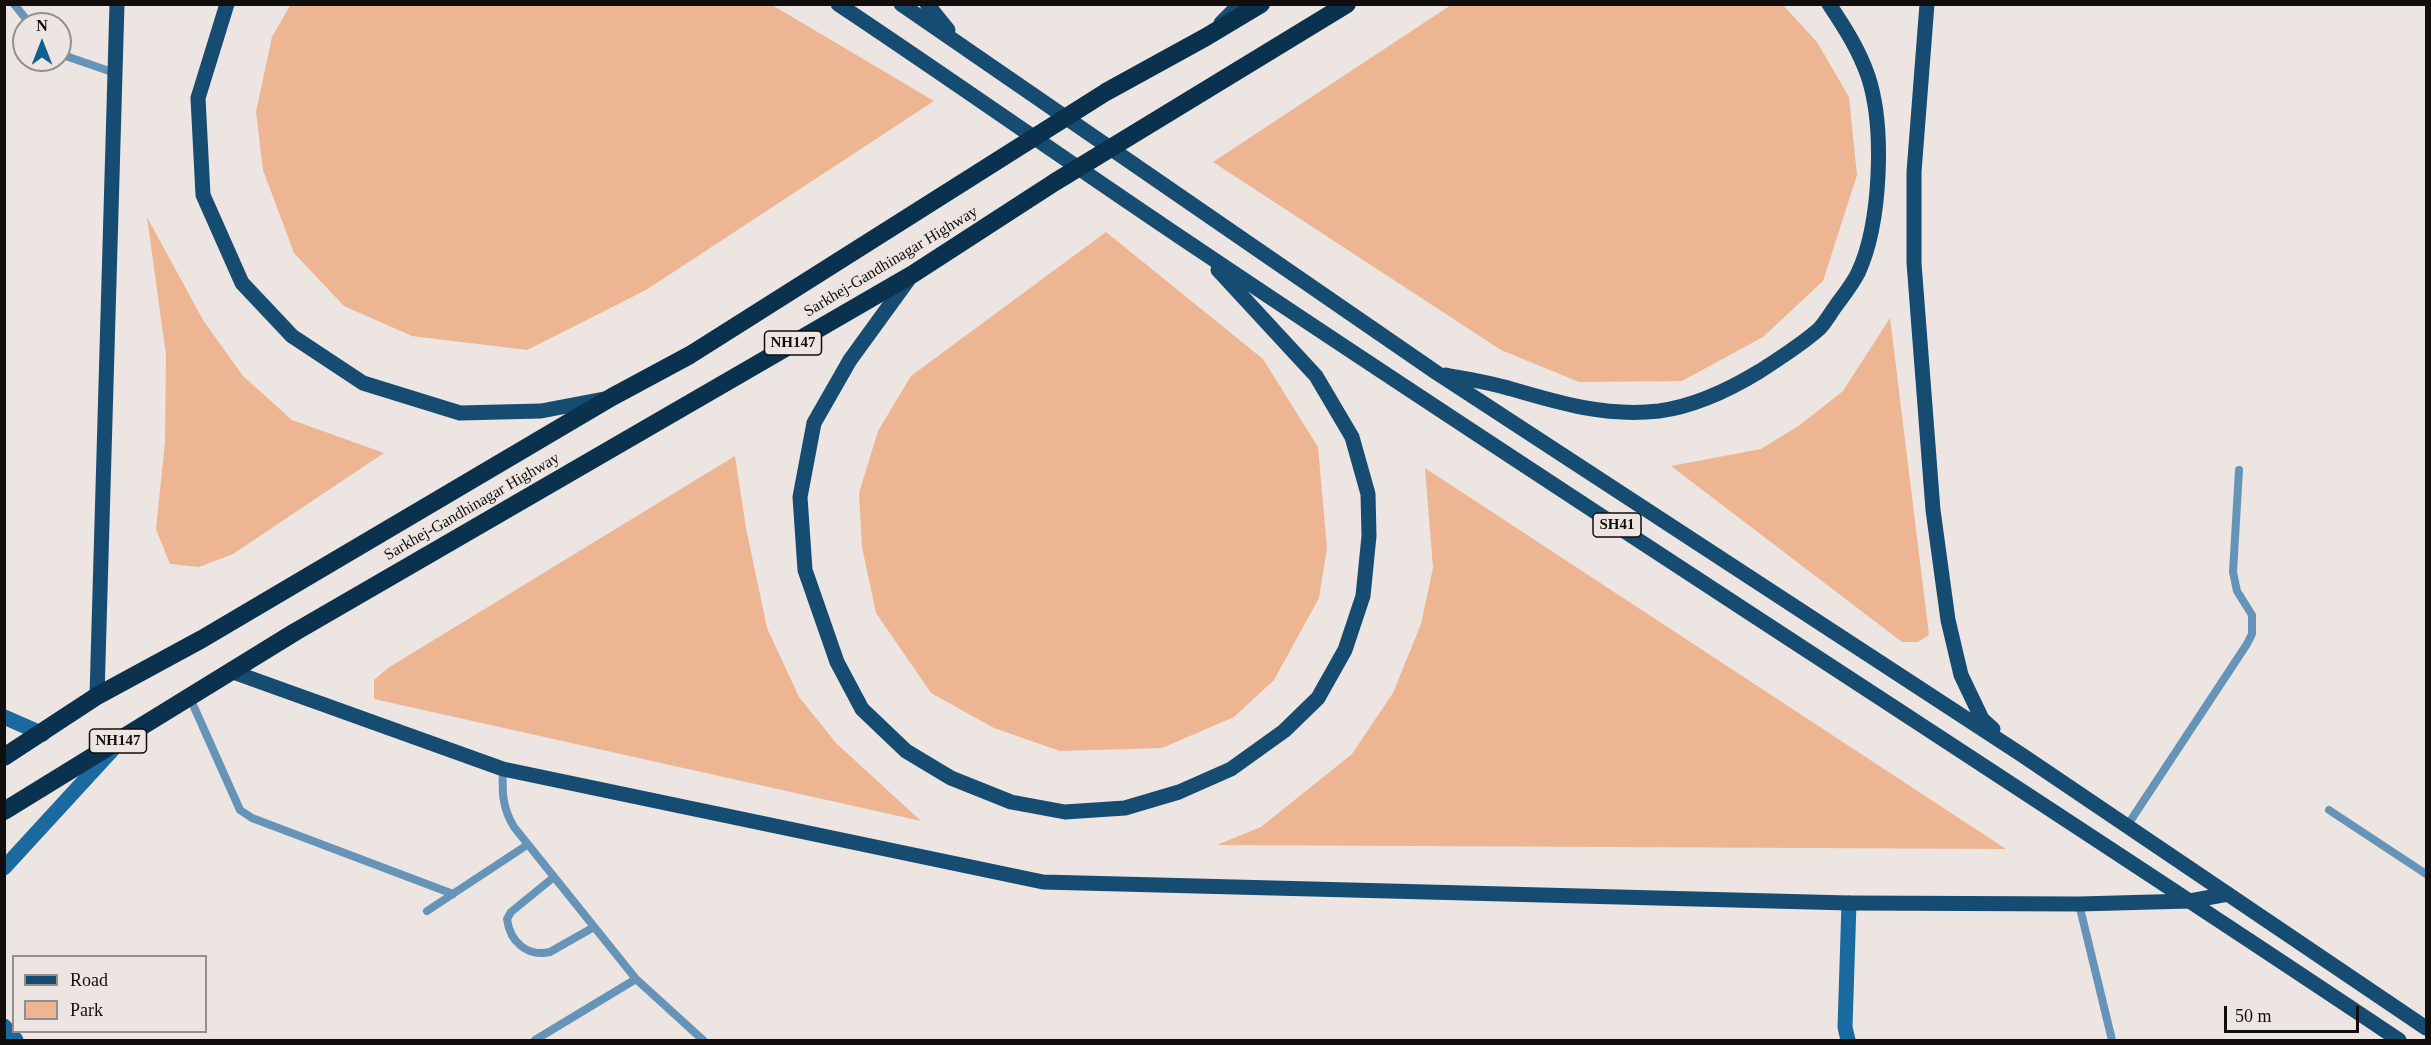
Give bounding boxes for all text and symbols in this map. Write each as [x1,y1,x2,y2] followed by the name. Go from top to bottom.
[12,12,72,72] north arrow
[36,17,48,34] text: N
[801,202,981,322] street label: Sarkhej-Gandhinagar Highway
[764,331,822,355] road number: NH147
[381,449,563,565] street label: Sarkhej-Gandhinagar Highway
[1593,513,1641,537] road number: SH41
[90,729,146,753] road number: NH147
[12,955,207,1033] legend
[70,970,108,990] text: Road
[2227,994,2362,1032] scale bar
[70,1000,103,1020] text: Park
[2235,1006,2272,1026] text: 50 m

